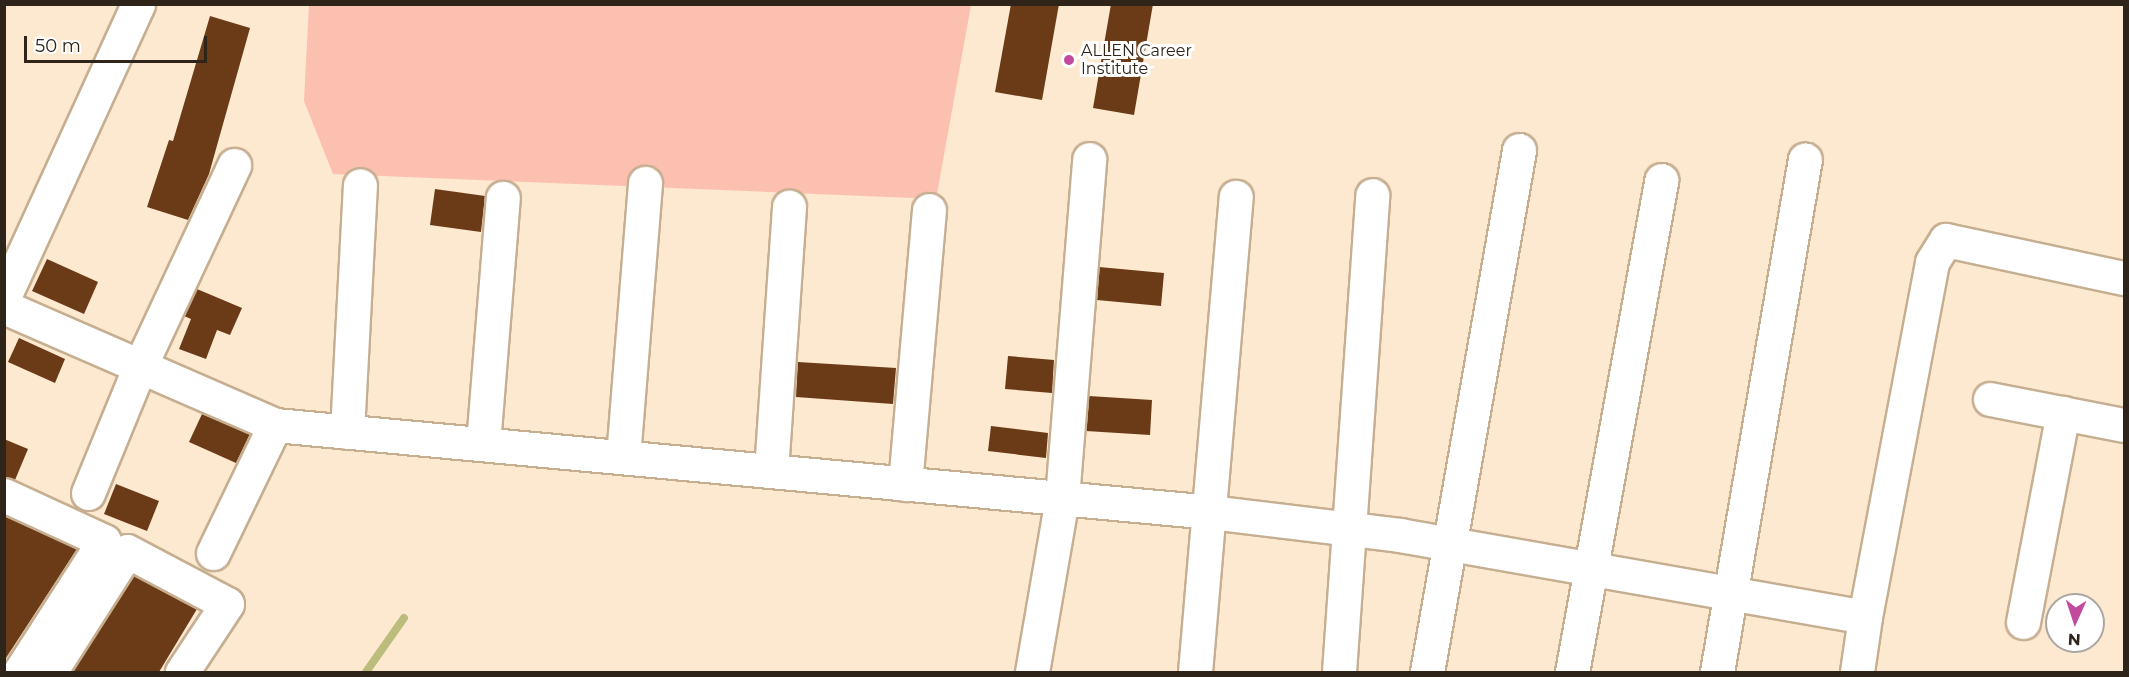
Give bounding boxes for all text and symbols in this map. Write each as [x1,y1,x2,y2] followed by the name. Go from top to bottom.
[27,24,210,62] scale bar
[35,35,81,57] text: 50 m
[1081,41,1192,79] place label: ALLEN Career Institute
[1062,53,1076,67] marker: ALLEN Career Institute
[2045,593,2105,653] north arrow
[2067,630,2081,649] text: N

